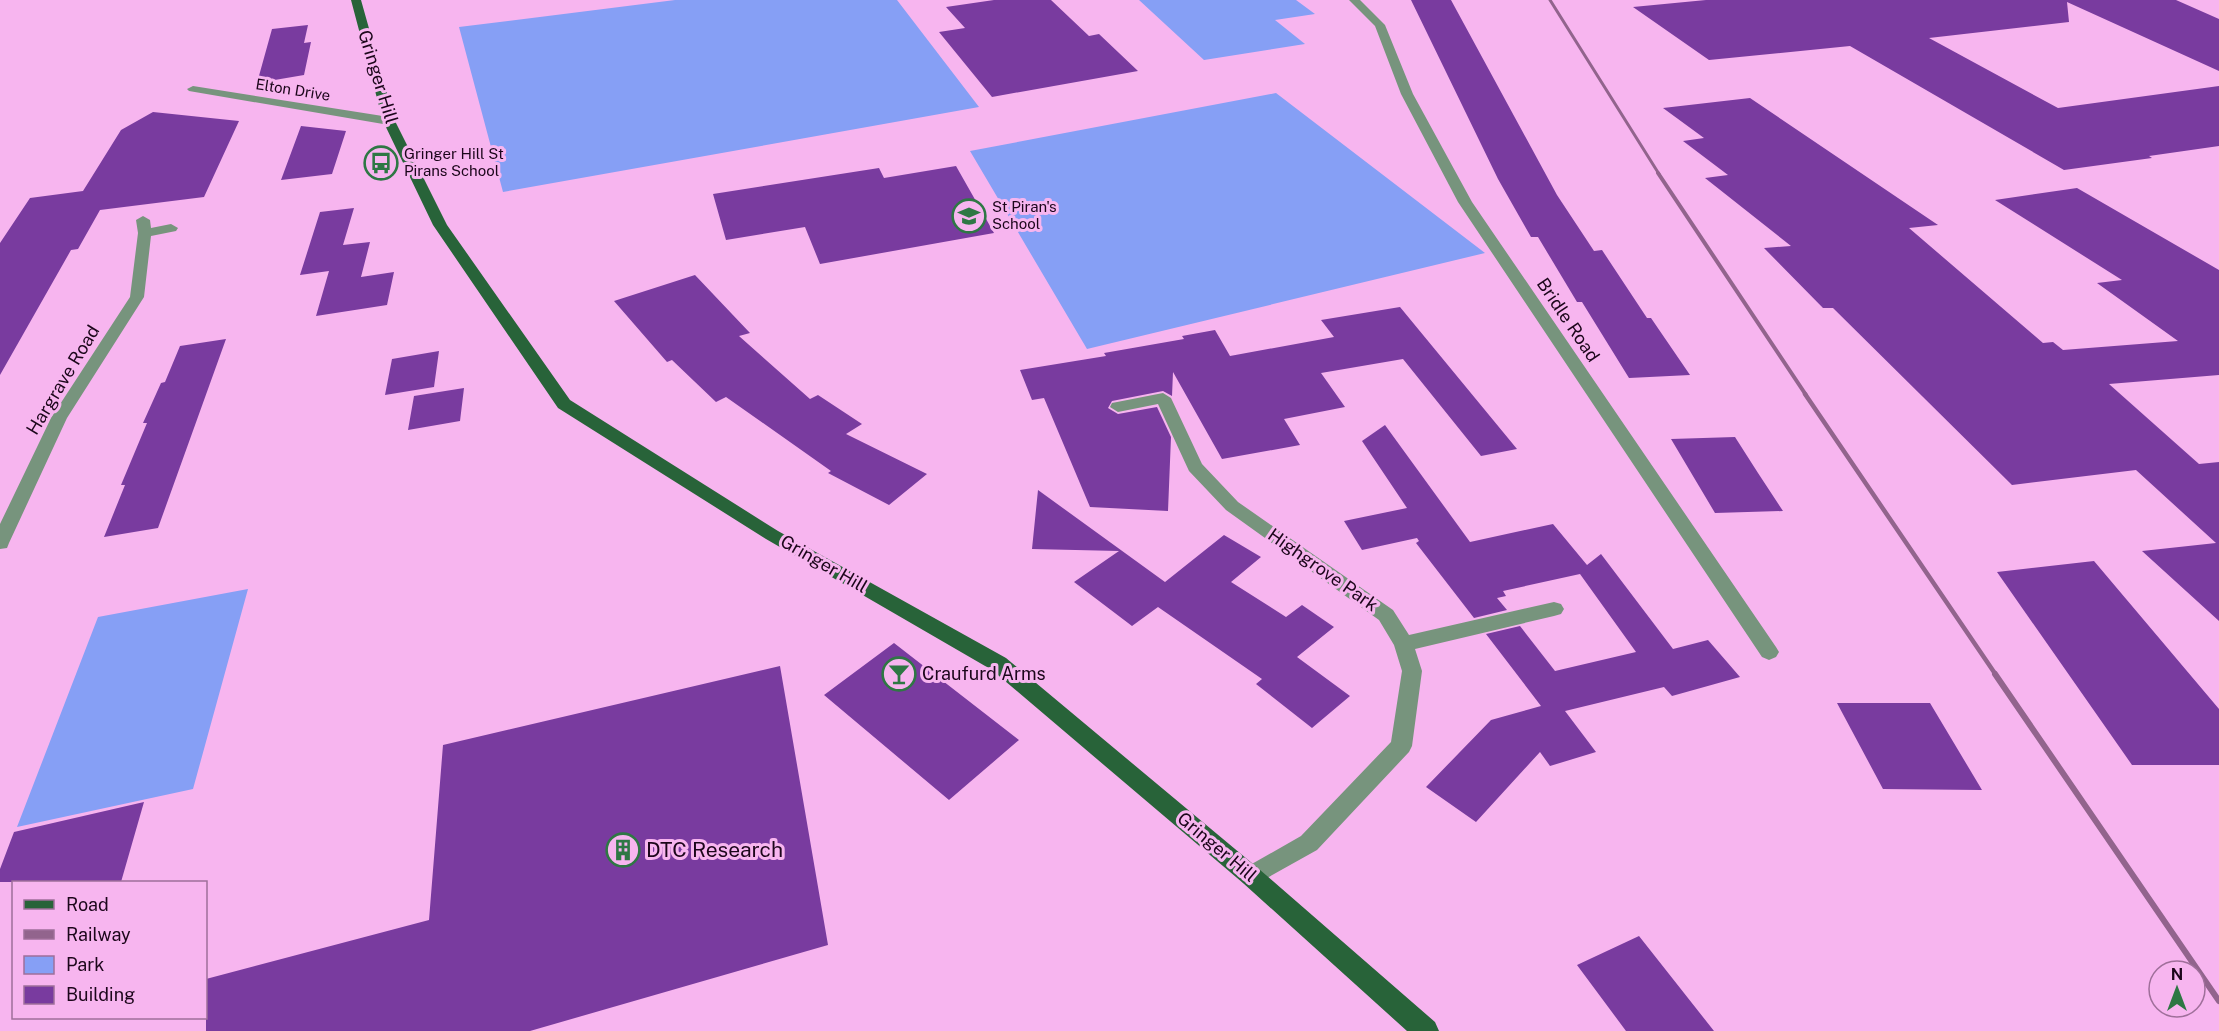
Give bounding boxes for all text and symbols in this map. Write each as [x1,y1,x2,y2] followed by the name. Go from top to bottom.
[354,28,403,126] street label: Gringer Hill
[255,75,332,104] street label: Elton Drive
[363,145,399,181] bus stop icon: Gringer Hill St Pirans School
[404,145,504,179] place label: Gringer Hill St Pirans School
[951,198,987,234] school or university icon: St Piran's School
[992,198,1057,232] place label: St Piran's School
[1533,274,1604,366] street label: Bridle Road
[22,321,104,438] street label: Hargrave Road
[1264,524,1382,615] street label: Highgrove Park
[777,530,871,597] street label: Gringer Hill
[881,656,917,692] bar icon: Craufurd Arms
[922,663,1046,684] place label: Craufurd Arms
[1174,807,1261,886] street label: Gringer Hill
[605,832,641,868] building icon: DTC Research
[646,837,783,862] place label: DTC Research
[12,881,207,1019] legend
[66,894,109,915] text: Road
[66,924,131,945] text: Railway
[66,954,104,975] text: Park
[2147,959,2207,1019] north arrow
[2171,965,2183,984] text: N
[66,984,135,1005] text: Building

